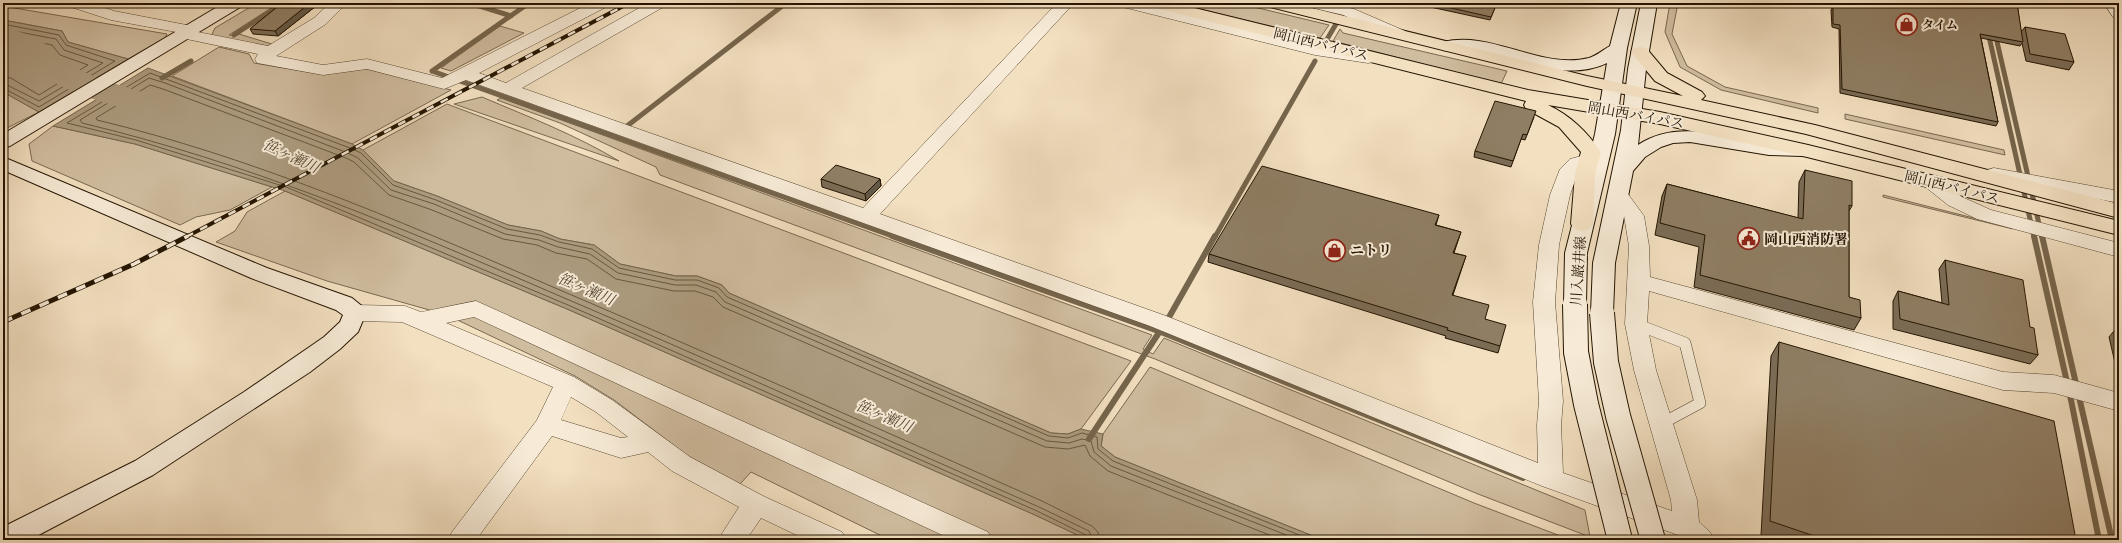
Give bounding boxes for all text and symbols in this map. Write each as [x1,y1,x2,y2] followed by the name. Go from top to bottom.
[1893,12,1919,38] shop icon: タイム
[1922,19,1958,32] place label: タイム
[1272,25,1370,64] street label: 岡山西バイパス
[1586,100,1685,131] street label: 岡山西バイパス
[260,136,323,178] water label: 笹ヶ瀬川
[1903,168,2001,207] street label: 岡山西バイパス
[1735,226,1761,252] public building icon: 岡山西消防署
[1764,232,1848,247] place label: 岡山西消防署
[1569,236,1588,306] street label: 川入巌井線
[1322,237,1348,263] shop icon: ニトリ
[1350,243,1392,258] place label: ニトリ
[555,270,619,310] water label: 笹ヶ瀬川
[853,397,917,437] water label: 笹ヶ瀬川

